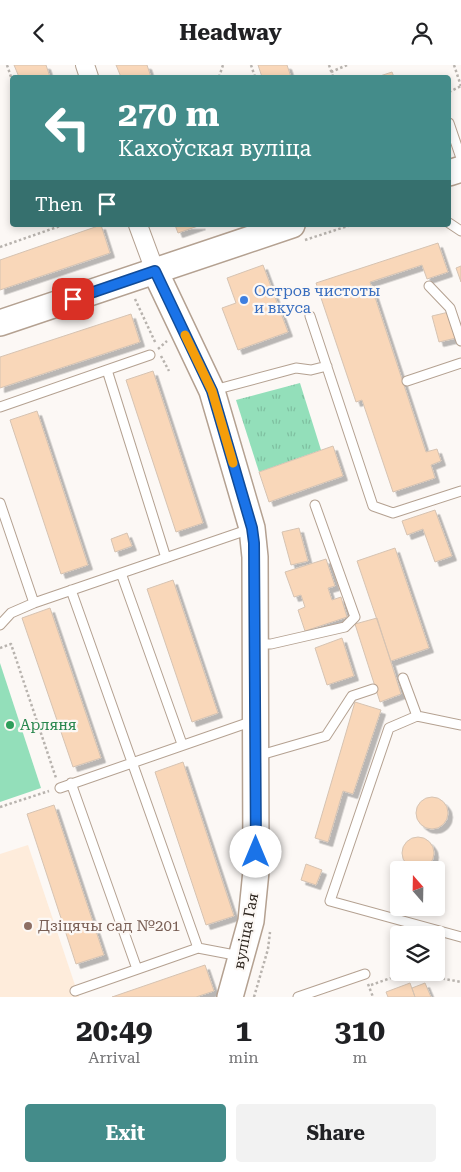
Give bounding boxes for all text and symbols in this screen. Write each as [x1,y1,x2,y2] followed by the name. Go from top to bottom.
[25,19,53,47] icon: back
[408,19,436,47] icon: person
[179,20,282,45] text: Headway
[118,94,219,135] text: 270 m
[35,95,100,160] icon: left
[118,136,311,161] text: Кахоўская вуліца
[93,190,121,218] icon: arrive
[35,193,83,216] text: Then
[52,278,94,320] pin
[254,282,380,317] place label: Остров чистоты и вкуса
[59,285,87,313] icon: arrive
[238,294,250,306] marker: Остров чистоты и вкуса
[20,716,77,734] place label: Арляня
[4,719,16,731] marker: Арляня
[229,825,281,877] position arrow
[390,861,445,916] north arrow
[390,861,445,981] map controls
[230,891,262,971] street label: вуліца Гая
[38,917,180,935] place label: Дзіцячы сад №201
[22,920,34,932] marker: Дзіцячы сад №201
[390,926,445,981] button: layers
[76,1013,153,1048] text: 20:49
[235,1013,252,1048] text: 1
[335,1013,385,1048] text: 310
[88,1048,140,1067] text: Arrival
[229,1048,259,1067] text: min
[352,1048,367,1067] text: m
[25,1104,226,1162] button: Exit
[236,1104,436,1162] button: Share

